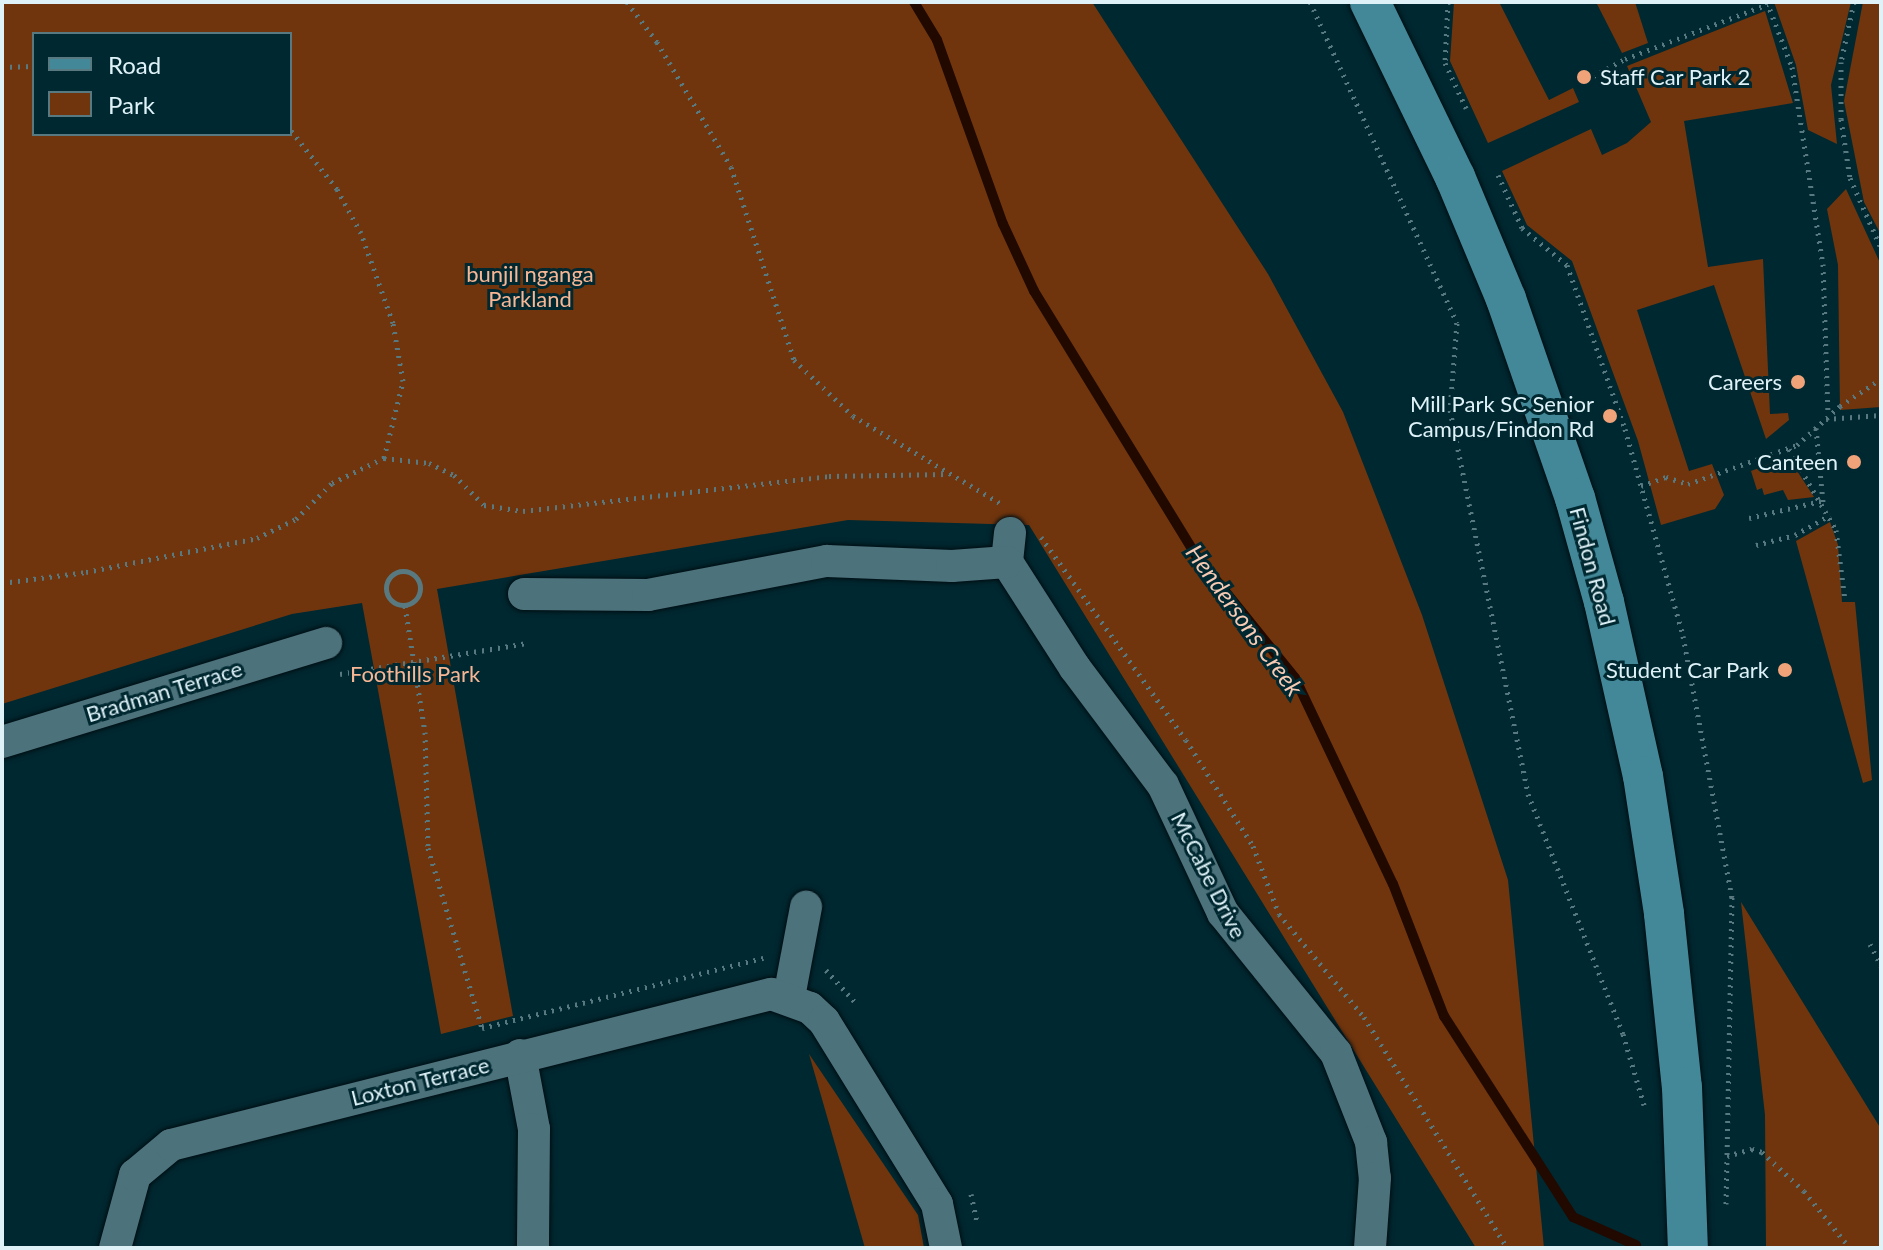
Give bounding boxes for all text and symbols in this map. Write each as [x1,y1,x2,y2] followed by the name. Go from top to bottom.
[32,32,292,136] legend
[108,50,161,79] text: Road
[1600,64,1751,90] place label: Staff Car Park 2
[1575,68,1593,86] marker: Staff Car Park 2
[108,90,155,119] text: Park
[466,260,594,312] park label: bunjil nganga Parkland
[1708,369,1782,395] place label: Careers
[1789,373,1807,391] marker: Careers
[1408,390,1594,442] place label: Mill Park SC Senior Campus/Findon Rd
[1601,407,1619,425] marker: Mill Park SC Senior Campus/Findon Rd
[1757,449,1838,475] place label: Canteen
[1845,453,1863,471] marker: Canteen
[1565,504,1621,628] street label: Findon Road
[1180,539,1310,701] water label: Hendersons Creek
[82,655,246,727] street label: Bradman Terrace
[1606,657,1769,683] place label: Student Car Park
[350,661,480,687] park label: Foothills Park
[1776,661,1794,679] marker: Student Car Park
[1166,808,1252,942] street label: McCabe Drive
[348,1051,492,1111] street label: Loxton Terrace

